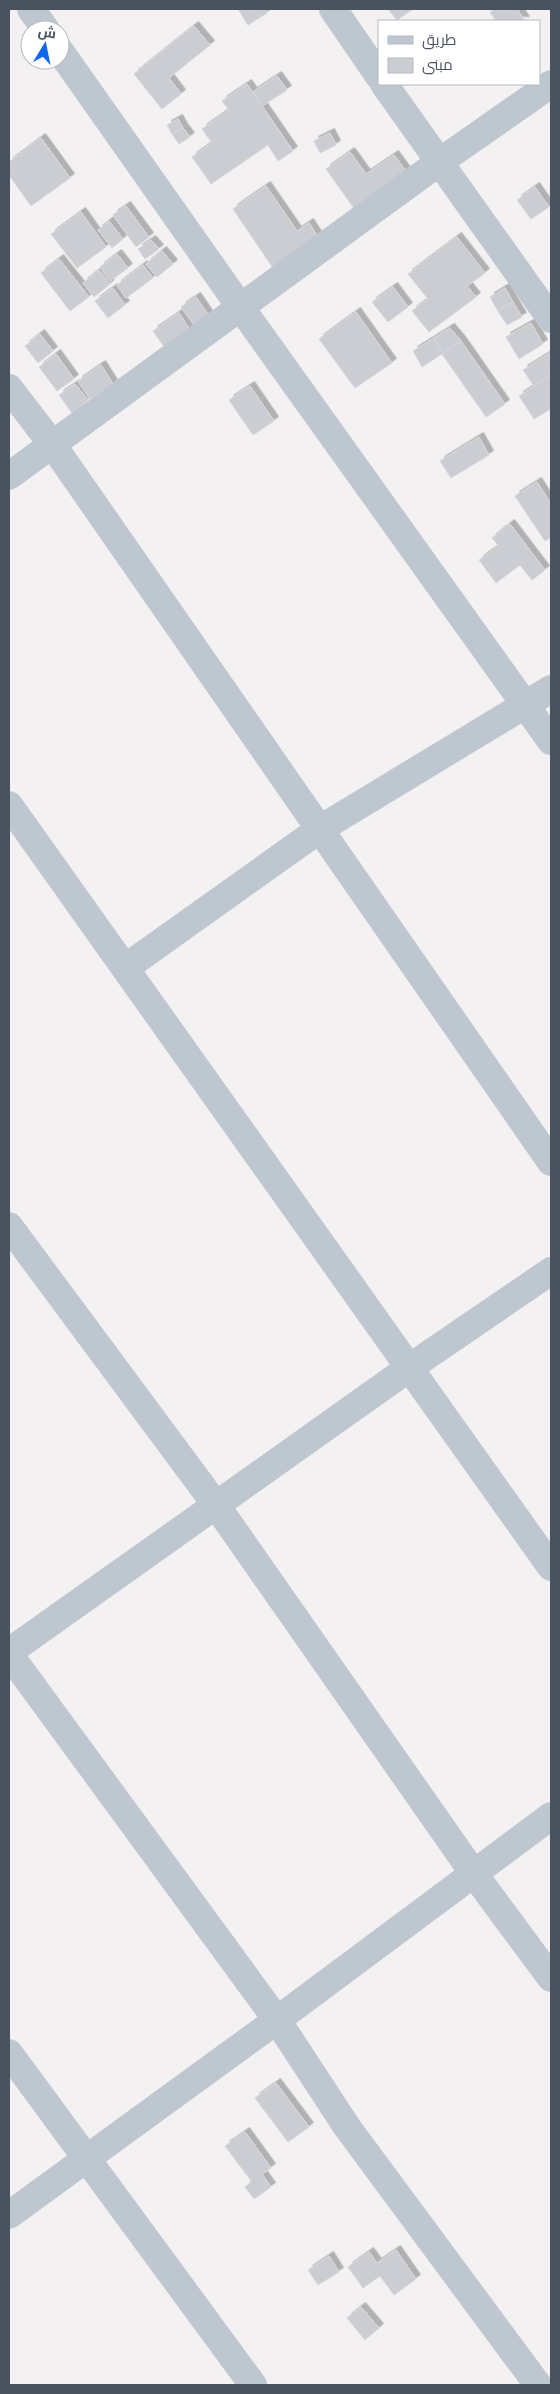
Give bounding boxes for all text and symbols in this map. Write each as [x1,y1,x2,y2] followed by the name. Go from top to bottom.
[20,20,70,70] north arrow
[378,20,540,85] legend
[37,22,58,43] text: ش
[422,30,456,50] text: طريق
[422,55,453,75] text: مبنى

